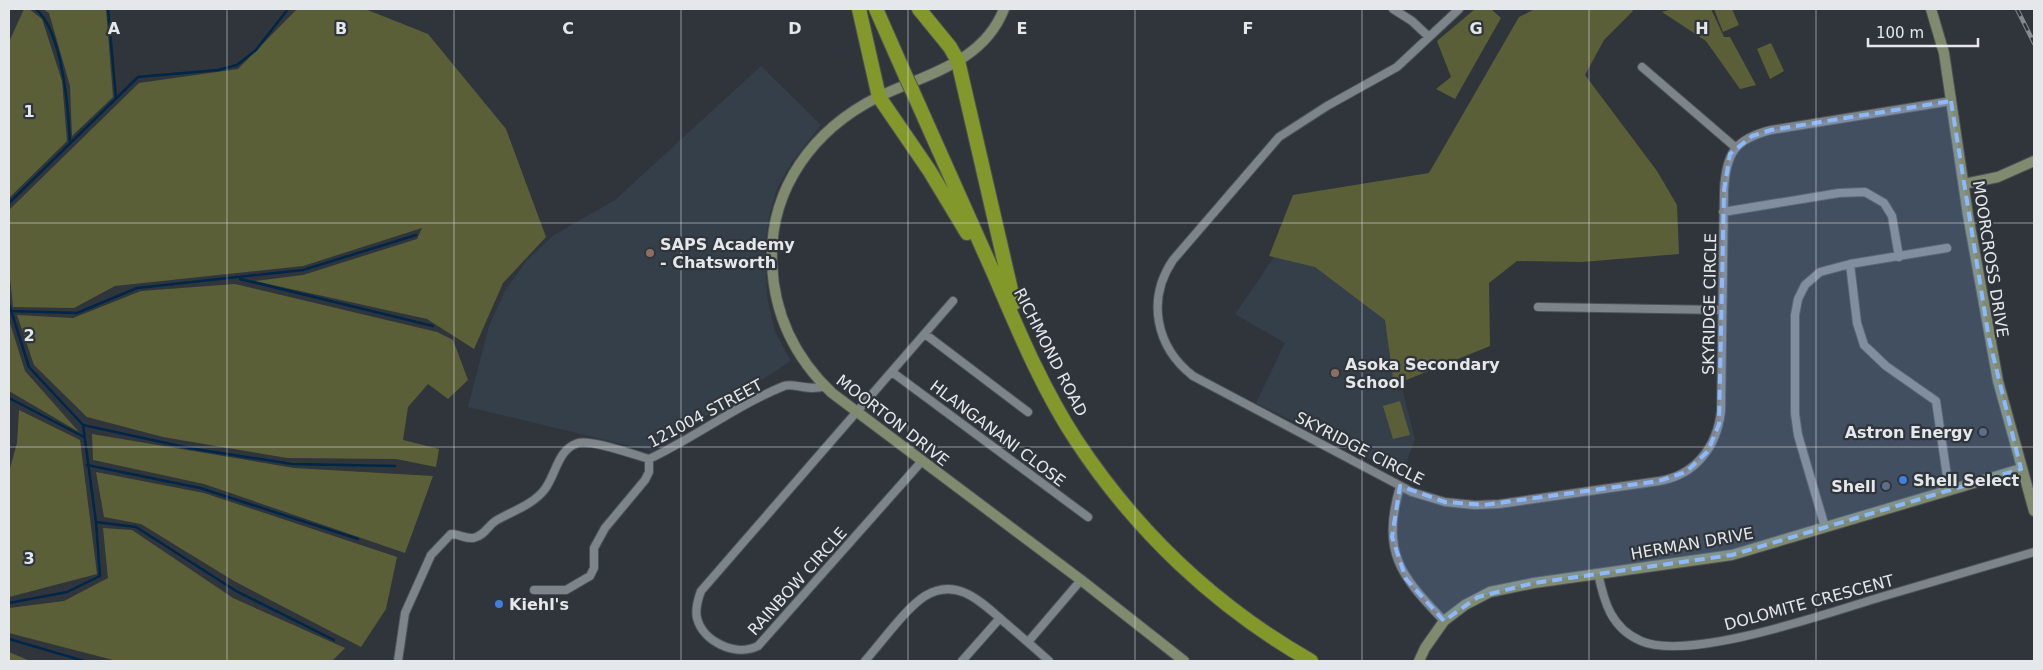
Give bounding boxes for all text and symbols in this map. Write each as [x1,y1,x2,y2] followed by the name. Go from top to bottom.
[1868,15,1978,47] scale bar
[108,19,121,38] text: A
[335,19,347,38] text: B
[562,19,574,38] text: C
[788,19,802,38] text: D
[1017,19,1027,38] text: E
[1243,19,1253,38] text: F
[1469,19,1483,38] text: G
[1695,19,1709,38] text: H
[1876,24,1924,42] text: 100 m
[23,102,35,121] text: 1
[1969,179,2012,339] street label: MOORCROSS DRIVE
[1699,233,1720,375] street label: SKYRIDGE CIRCLE
[660,235,795,272] place label: SAPS Academy - Chatsworth
[644,247,656,259] marker: SAPS Academy - Chatsworth
[1010,285,1091,420] street label: RICHMOND ROAD
[23,326,35,345] text: 2
[1345,355,1500,392] place label: Asoka Secondary School
[1329,367,1341,379] marker: Asoka Secondary School
[833,371,953,470] street label: MOORTON DRIVE
[645,375,766,452] street label: 121004 STREET
[926,376,1069,491] street label: HLANGANANI CLOSE
[1292,408,1427,489] street label: SKYRIDGE CIRCLE
[1845,423,1974,442] place label: Astron Energy
[1977,426,1989,438] marker: Astron Energy
[1913,471,2020,490] place label: Shell Select
[1897,474,1909,486] marker: Shell Select
[1831,477,1876,496] place label: Shell
[1880,480,1892,492] marker: Shell
[744,523,851,639] street label: RAINBOW CIRCLE
[1629,523,1755,564] street label: HERMAN DRIVE
[23,549,35,568] text: 3
[1722,571,1896,634] street label: DOLOMITE CRESCENT
[509,595,569,614] place label: Kiehl's
[493,598,505,610] marker: Kiehl's

